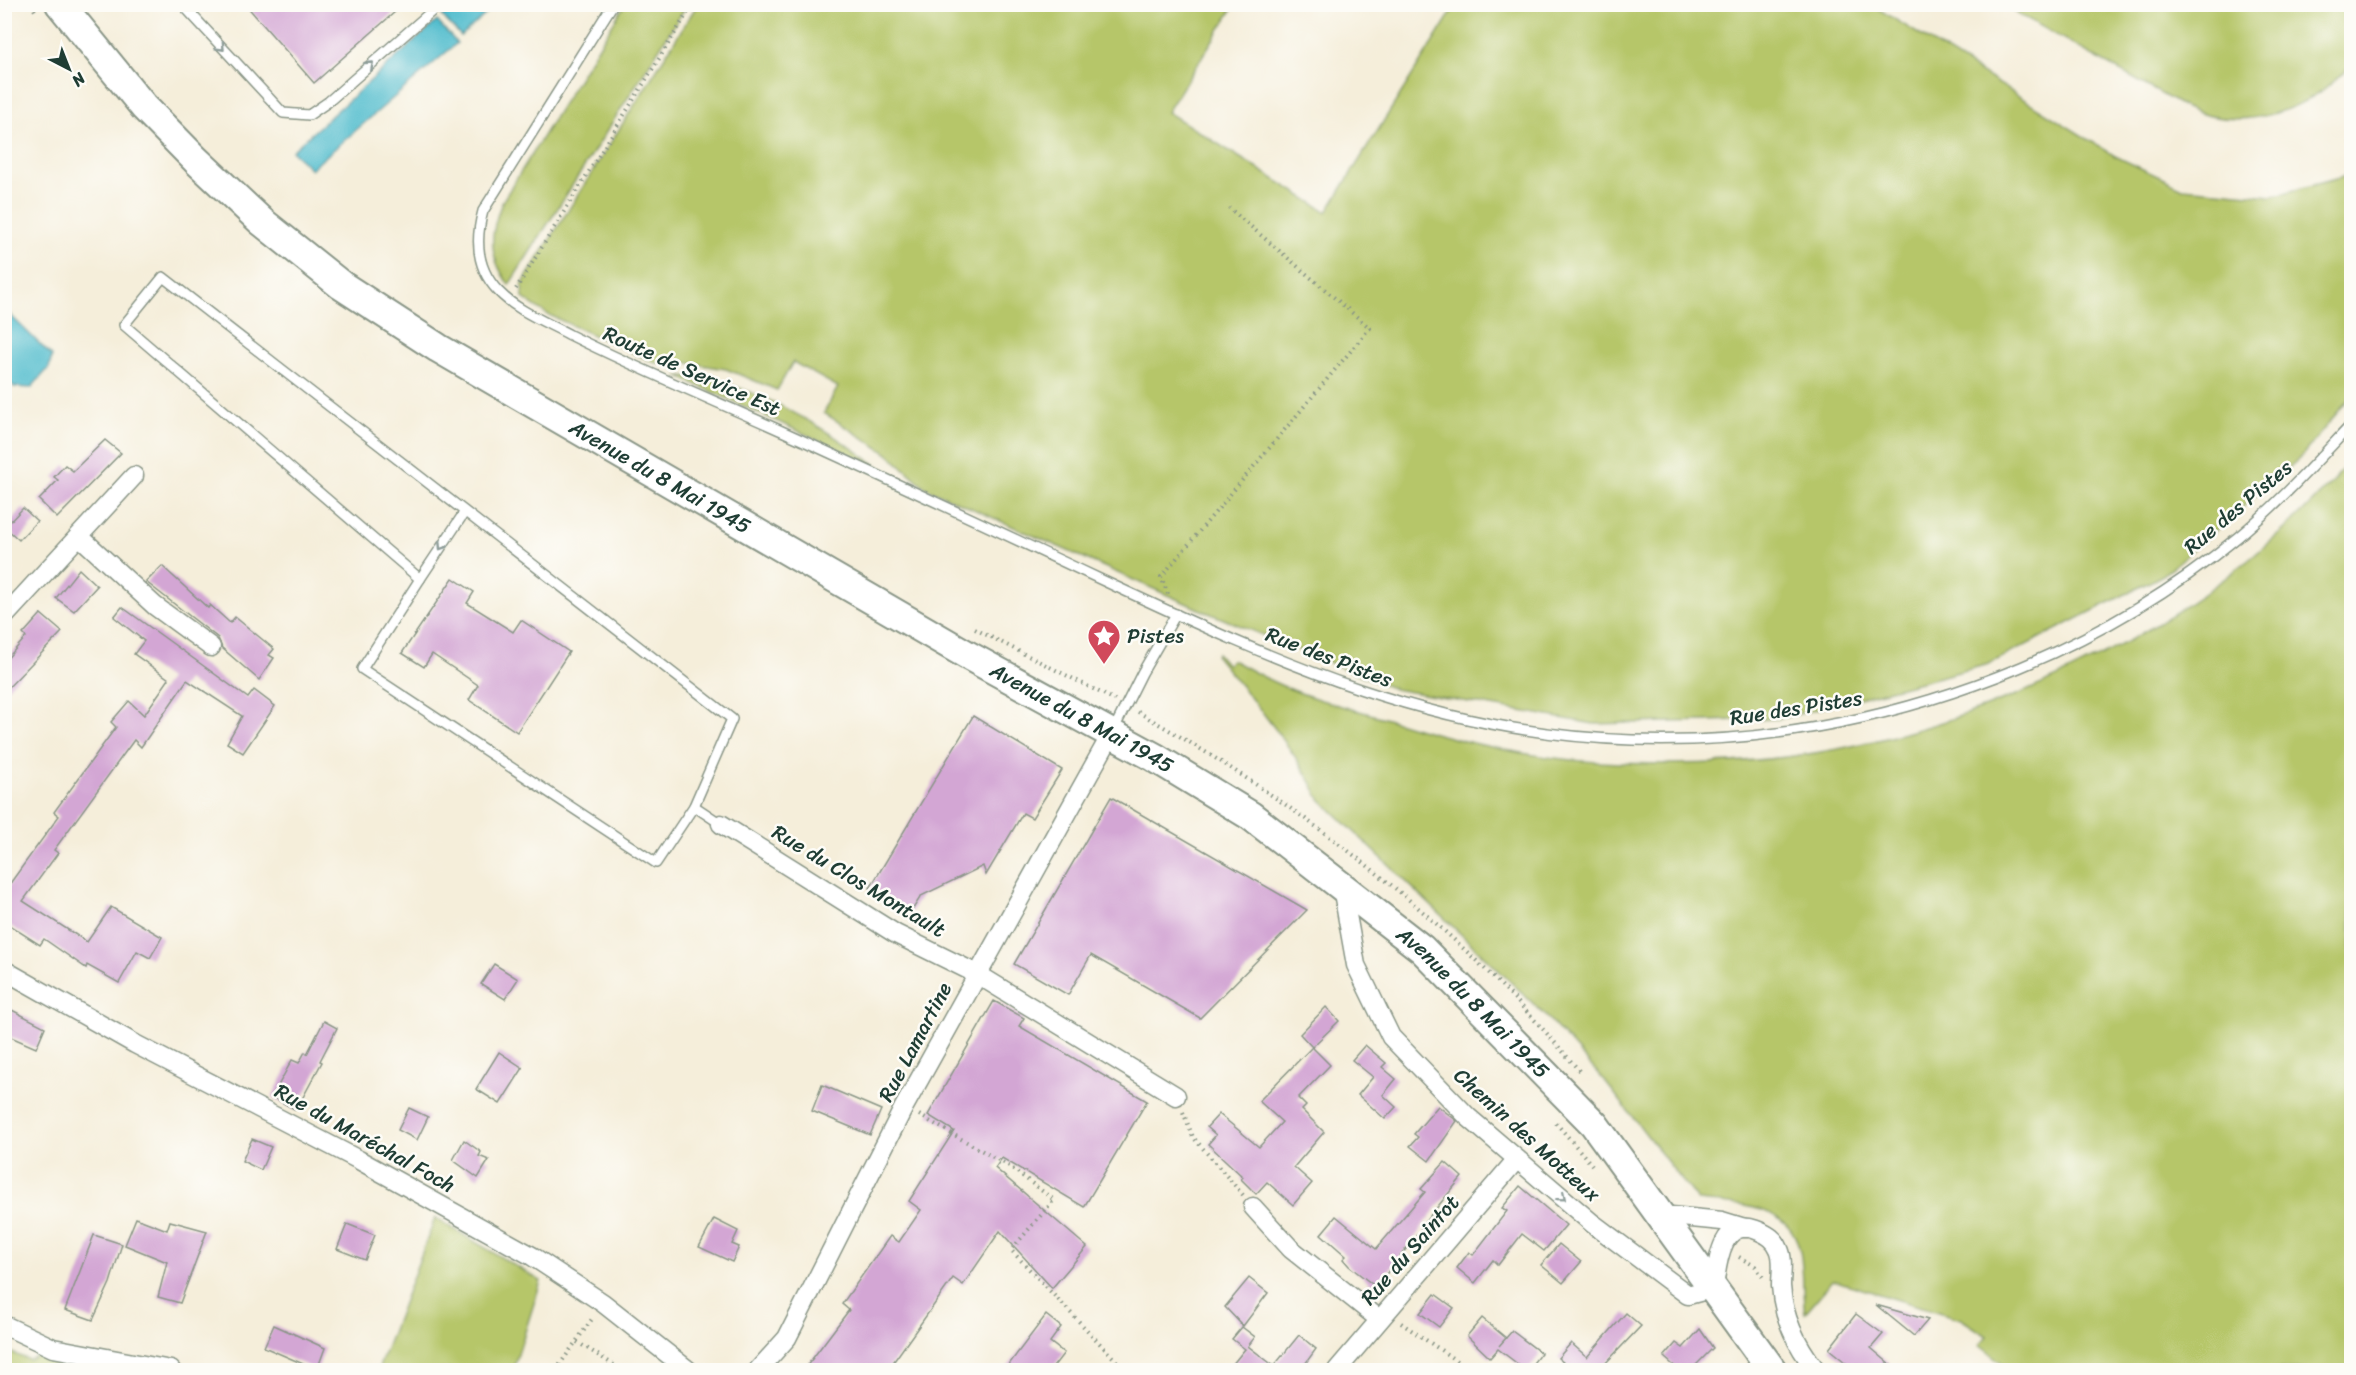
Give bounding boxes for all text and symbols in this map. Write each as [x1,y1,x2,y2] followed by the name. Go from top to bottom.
[39,39,99,99] north arrow
[214,40,225,51] one-way arrow
[363,61,374,72] one-way arrow
[64,65,93,95] text: N
[597,315,787,427] street label: Route de Service Est
[561,408,758,545] street label: Avenue du 8 Mai 1945
[2175,449,2302,564] street label: Rue des Pistes
[438,539,449,550] one-way arrow
[1260,615,1398,699] street label: Rue des Pistes
[1127,617,1184,655] place label: Pistes
[1086,618,1122,665] place icon: Pistes
[982,651,1182,784] street label: Avenue du 8 Mai 1945
[1727,679,1865,737] street label: Rue des Pistes
[764,814,954,948] street label: Rue du Clos Montault
[1387,916,1559,1088] street label: Avenue du 8 Mai 1945
[867,975,963,1109] street label: Rue Lamartine
[1444,1058,1610,1212] street label: Chemin des Motteux
[267,1072,463,1204] street label: Rue du Maréchal Foch
[1351,1186,1469,1314] street label: Rue du Saintot
[1555,1190,1566,1201] one-way arrow

